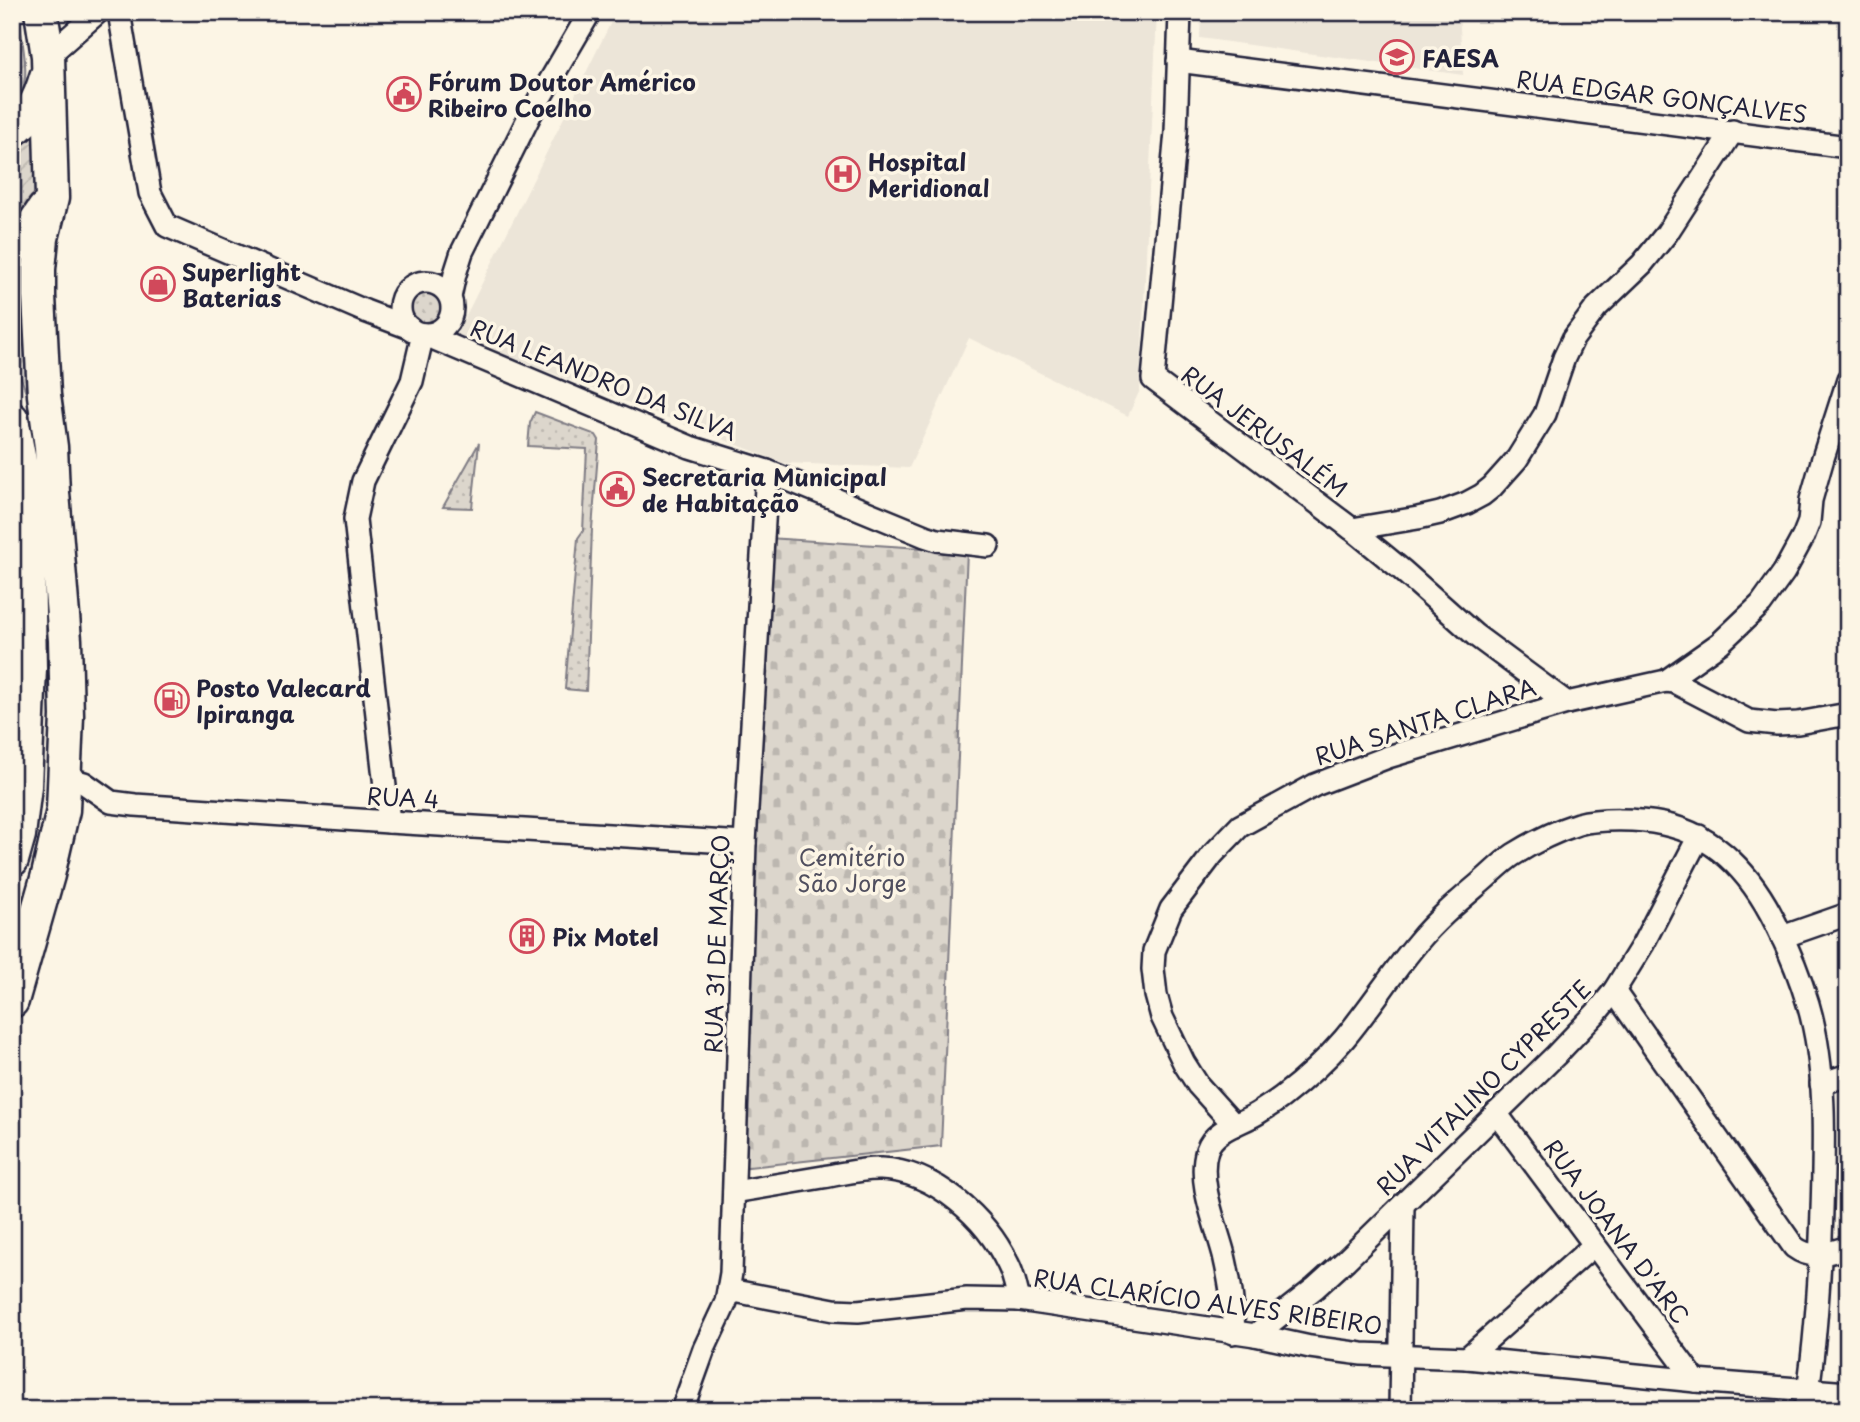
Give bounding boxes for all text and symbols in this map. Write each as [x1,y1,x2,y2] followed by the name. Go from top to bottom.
[1378,38,1416,76] school or university icon: FAESA
[1422,40,1499,75] place label: FAESA
[1515,61,1809,131] street label: RUA EDGAR GONÇALVES
[428,64,696,125] place label: Fórum Doutor Américo Ribeiro Coelho
[385,75,423,113] public building icon: Fórum Doutor Américo Ribeiro Coelho
[868,144,989,205] place label: Hospital Meridional
[824,155,862,193] hospital icon: Hospital Meridional
[182,254,301,315] place label: Superlight Baterias
[139,265,177,303] shop icon: Superlight Baterias
[465,309,743,449] street label: RUA LEANDRO DA SILVA
[1175,357,1355,505] street label: RUA JERUSALÉM
[642,459,887,520] place label: Secretaria Municipal de Habitação
[598,470,636,508] public building icon: Secretaria Municipal de Habitação
[1310,669,1540,773] street label: RUA SANTA CLARA
[196,670,371,731] place label: Posto Valecard Ipiranga
[153,681,191,719] fuel station icon: Posto Valecard Ipiranga
[366,778,440,816] street label: RUA 4
[695,834,737,1054] street label: RUA 31 DE MARÇO
[797,839,907,900] park label: Cemitério São Jorge
[508,917,546,955] building icon: Pix Motel
[552,919,659,954] place label: Pix Motel
[1367,971,1599,1203] street label: RUA VITALINO CYPRESTE
[1536,1131,1698,1331] street label: RUA JOANA D'ARC
[1031,1259,1385,1343] street label: RUA CLARÍCIO ALVES RIBEIRO

